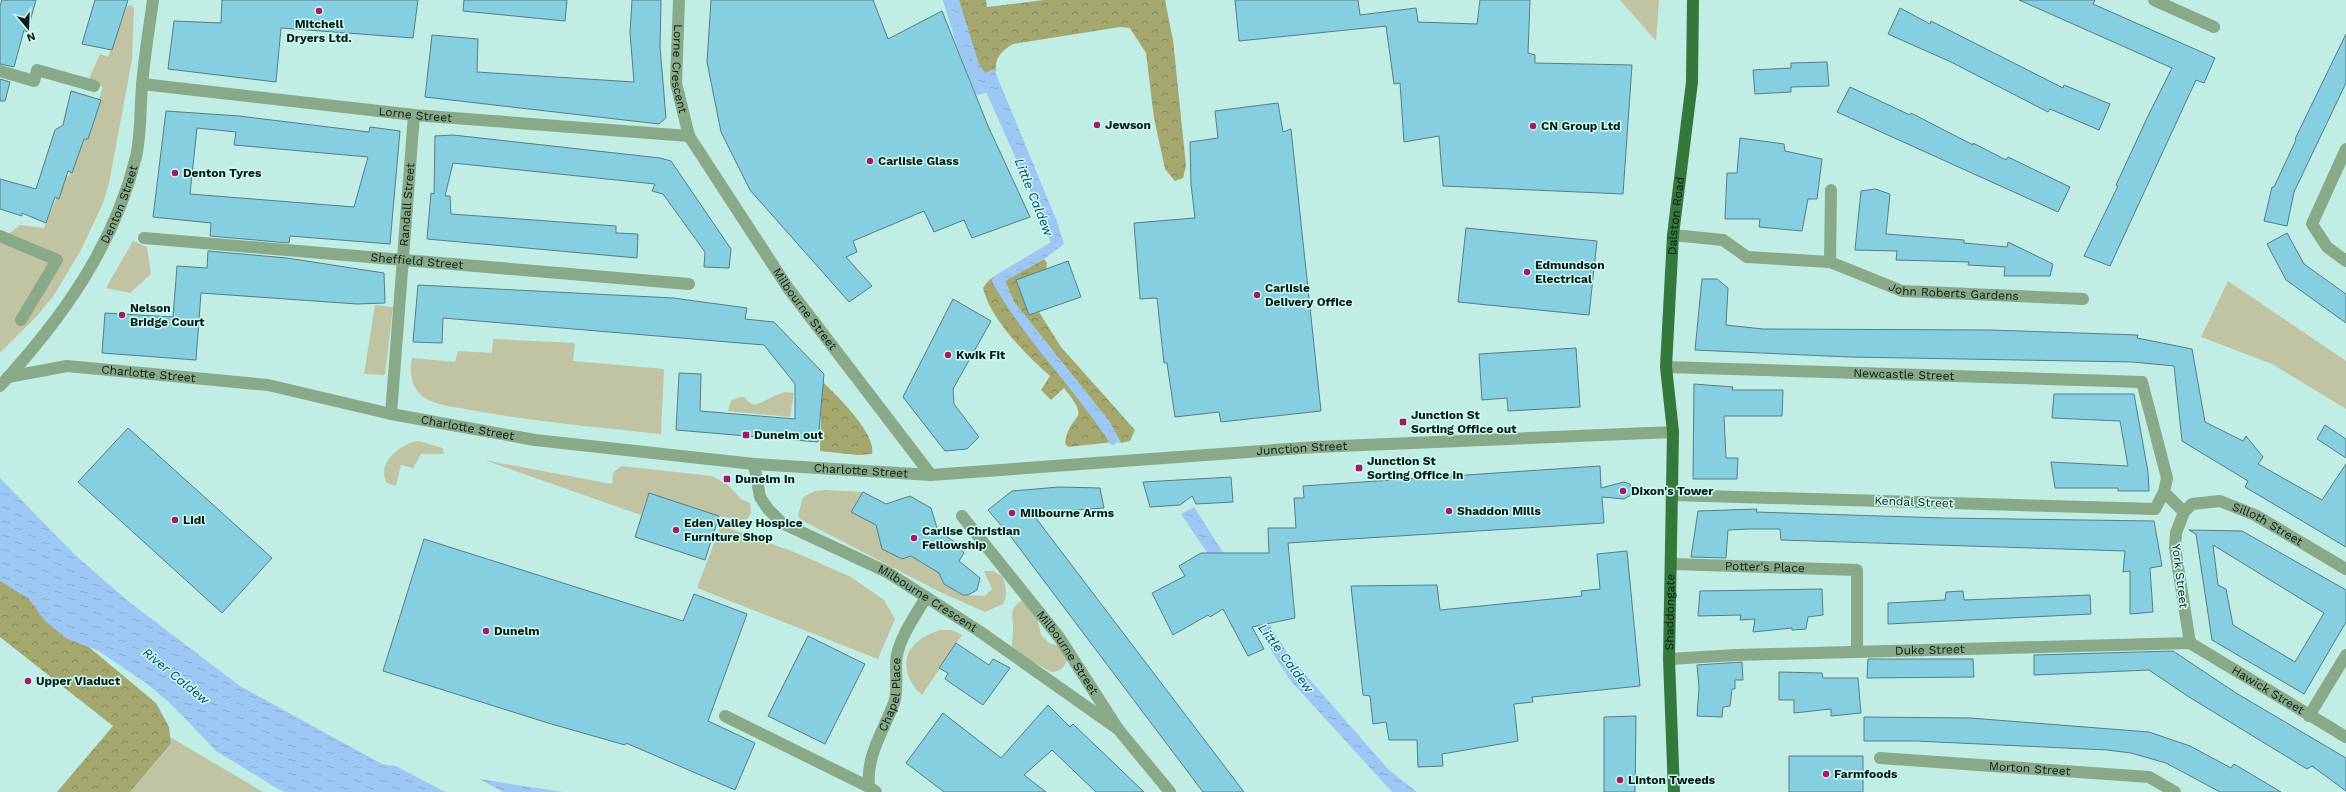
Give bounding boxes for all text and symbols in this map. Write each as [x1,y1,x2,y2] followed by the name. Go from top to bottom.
[314,6,324,16] marker: Mitchell Dryers Ltd.
[8,8,48,48] north arrow
[286,17,352,45] place label: Mitchell Dryers Ltd.
[669,24,690,115] street label: Lorne Crescent
[25,30,37,44] text: N
[378,104,453,125] street label: Lorne Street
[1105,118,1151,132] place label: Jewson
[1541,119,1621,133] place label: CN Group Ltd
[1092,120,1102,130] marker: Jewson
[1528,121,1538,131] marker: CN Group Ltd
[878,154,959,168] place label: Carlisle Glass
[865,156,875,166] marker: Carlisle Glass
[1012,156,1057,238] water label: Little Caldew
[397,162,417,247] street label: Randall Street
[98,164,141,246] street label: Denton Street
[183,166,262,180] place label: Denton Tyres
[170,168,180,178] marker: Denton Tyres
[1665,176,1687,255] street label: Dalston Road
[370,250,464,272] street label: Sheffield Street
[1535,258,1605,286] place label: Edmundson Electrical
[770,265,840,353] street label: Milbourne Street
[1522,267,1532,277] marker: Edmundson Electrical
[1887,279,2019,303] street label: John Roberts Gardens
[1265,281,1353,309] place label: Carlisle Delivery Office
[1252,290,1262,300] marker: Carlisle Delivery Office
[130,301,205,329] place label: Nelson Bridge Court
[117,310,127,320] marker: Nelson Bridge Court
[956,348,1006,362] place label: Kwik Fit
[943,350,953,360] marker: Kwik Fit
[101,362,196,385] street label: Charlotte Street
[1853,366,1955,383] street label: Newcastle Street
[1411,408,1517,436] place label: Junction St Sorting Office out
[420,413,515,443] street label: Charlotte Street
[1398,417,1408,427] marker: Junction St Sorting Office out
[754,428,824,442] place label: Dunelm out
[741,430,751,440] marker: Dunelm out
[1256,439,1348,458] street label: Junction Street
[1367,454,1464,482] place label: Junction St Sorting Office in
[813,461,909,481] street label: Charlotte Street
[1354,463,1364,473] marker: Junction St Sorting Office in
[735,472,795,486] place label: Dunelm in
[722,474,732,484] marker: Dunelm in
[1631,484,1714,498] place label: Dixon's Tower
[1618,486,1628,496] marker: Dixon's Tower
[1874,494,1954,510] street label: Kendal Street
[2230,500,2305,549] street label: Silloth Street
[1457,504,1541,518] place label: Shaddon Mills
[1020,506,1115,520] place label: Milbourne Arms
[1444,506,1454,516] marker: Shaddon Mills
[1007,508,1017,518] marker: Milbourne Arms
[183,513,205,527] place label: Lidl
[170,515,180,525] marker: Lidl
[684,516,803,544] place label: Eden Valley Hospice Furniture Shop
[922,524,1020,552] place label: Carlise Christian Fellowship
[671,525,681,535] marker: Eden Valley Hospice Furniture Shop
[909,533,919,543] marker: Carlise Christian Fellowship
[2169,543,2191,609] street label: York Street
[1725,559,1805,575] street label: Potter's Place
[876,562,980,635] street label: Milbourne Crescent
[1662,574,1678,650] street label: Shaddongate
[1034,608,1101,697] street label: Milbourne Street
[1255,621,1317,696] water label: Little Caldew
[494,624,540,638] place label: Dunelm
[481,626,491,636] marker: Dunelm
[1895,642,1965,658] street label: Duke Street
[140,645,213,708] water label: River Caldew
[876,657,903,734] street label: Chapel Place
[2229,663,2307,717] street label: Hawick Street
[36,674,121,688] place label: Upper Viaduct
[23,676,33,686] marker: Upper Viaduct
[1988,759,2071,778] street label: Morton Street
[1834,767,1898,781] place label: Farmfoods
[1821,769,1831,779] marker: Farmfoods
[1628,773,1716,787] place label: Linton Tweeds
[1615,775,1625,785] marker: Linton Tweeds

